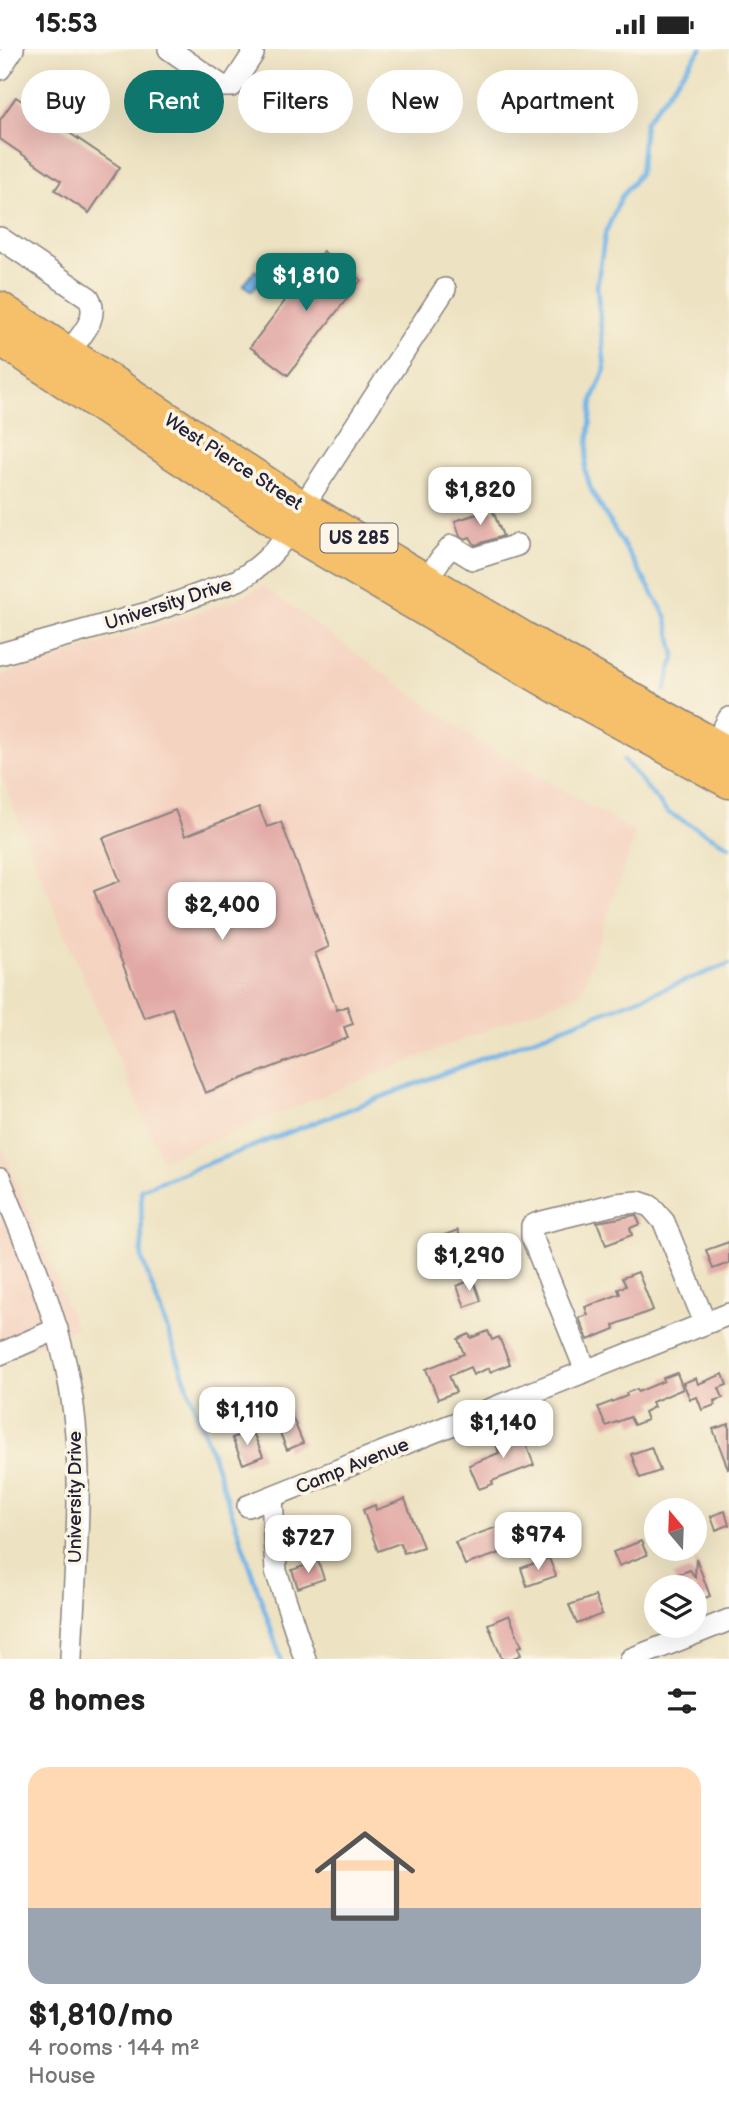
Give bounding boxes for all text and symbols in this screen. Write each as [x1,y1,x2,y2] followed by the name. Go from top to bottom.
[35,9,97,40] text: 15:53
[21,70,110,133] chip: Buy
[124,70,224,133] chip: Rent
[238,70,353,133] chip: Filters
[367,70,463,133] chip: New
[477,70,638,133] chip: Apartment
[249,253,363,313] pin: $1,810
[272,262,340,290] text: $1,810
[160,409,307,516] street label: West Pierce Street
[423,468,537,527] pin: $1,820
[444,476,516,504] text: $1,820
[320,524,398,553] road number: US 285
[102,573,235,636] street label: University Drive
[165,883,279,942] pin: $2,400
[184,891,260,919] text: $2,400
[412,1233,526,1293] pin: $1,290
[433,1242,505,1270] text: $1,290
[190,1387,304,1447] pin: $1,110
[215,1396,279,1424] text: $1,110
[446,1401,560,1460] pin: $1,140
[469,1409,537,1437] text: $1,140
[64,1431,87,1563] street label: University Drive
[293,1433,412,1500] street label: Camp Avenue
[644,1498,707,1561] north arrow
[644,1498,707,1638] map controls
[497,1513,579,1572] pin: $974
[267,1515,349,1575] pin: $727
[511,1521,565,1549] text: $974
[281,1524,335,1552] text: $727
[644,1575,707,1638] button: layers
[663,1682,701,1720] icon: filters
[28,1683,145,1719] text: 8 homes
[302,1813,428,1939] icon: home
[28,1998,173,2034] text: $1,810/mo
[28,2034,200,2062] text: 4 rooms · 144 m²
[28,2062,95,2090] text: House

